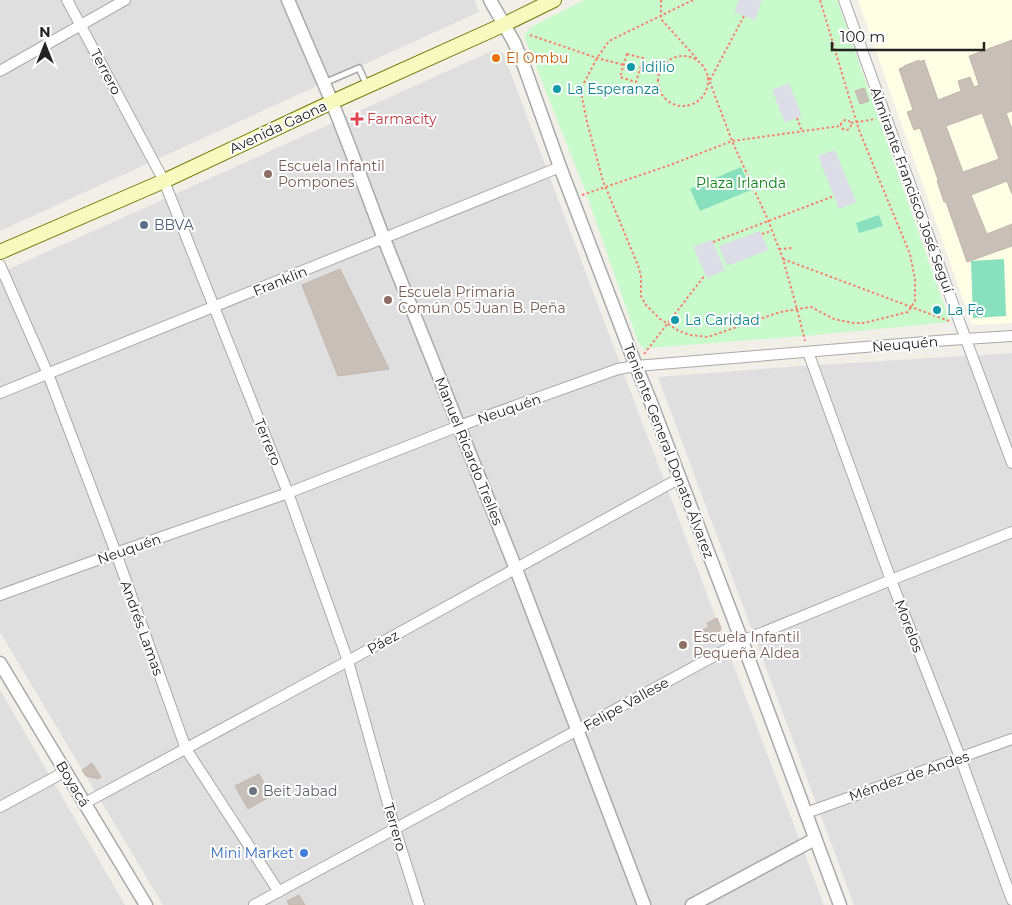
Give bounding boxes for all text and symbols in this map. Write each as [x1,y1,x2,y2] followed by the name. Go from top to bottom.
[20,20,70,70] north arrow
[832,20,984,52] scale bar
[39,23,51,41] text: N
[840,27,885,46] text: 100 m
[86,46,126,98] street label: Terrero
[506,49,568,67] place label: El Ombu
[490,52,502,64] marker: El Ombu
[641,58,675,76] place label: Idilio
[625,61,637,73] marker: Idilio
[567,80,659,98] place label: La Esperanza
[551,83,563,95] marker: La Esperanza
[866,85,958,296] street label: Almirante Francisco José Seguí
[226,96,330,158] street label: Avenida Gaona
[367,110,437,128] place label: Farmacity
[351,113,363,125] marker: Farmacity
[278,157,385,191] place label: Escuela Infantil Pompones
[262,168,274,180] marker: Escuela Infantil Pompones
[696,174,786,192] park label: Plaza Irlanda
[154,216,195,234] place label: BBVA
[138,219,150,231] marker: BBVA
[250,262,310,300] street label: Franklin
[398,283,566,317] place label: Escuela Primaria Común 05 Juan B. Peña
[382,294,394,306] marker: Escuela Primaria Común 05 Juan B. Peña
[947,301,984,319] place label: La Fe
[931,304,943,316] marker: La Fe
[685,311,760,329] place label: La Caridad
[669,314,681,326] marker: La Caridad
[871,332,939,356] street label: Neuquén
[620,341,718,561] street label: Teniente General Donato Álvarez
[431,374,507,528] street label: Manuel Ricardo Trelles
[475,390,543,428] street label: Neuquén
[250,416,286,468] street label: Terrero
[95,530,163,568] street label: Neuquén
[116,578,168,678] street label: Andrés Lamas
[891,597,927,655] street label: Morelos
[364,626,402,658] street label: Páez
[693,628,800,662] place label: Escuela Infantil Pequeña Aldea
[677,639,689,651] marker: Escuela Infantil Pequeña Aldea
[580,673,672,735] street label: Felipe Vallese
[847,747,972,805] street label: Méndez de Andes
[52,758,94,810] street label: Boyacá
[263,782,337,800] place label: Beit Jabad
[247,785,259,797] marker: Beit Jabad
[380,801,411,853] street label: Terrero
[211,844,294,862] place label: Mini Market
[298,847,310,859] marker: Mini Market

